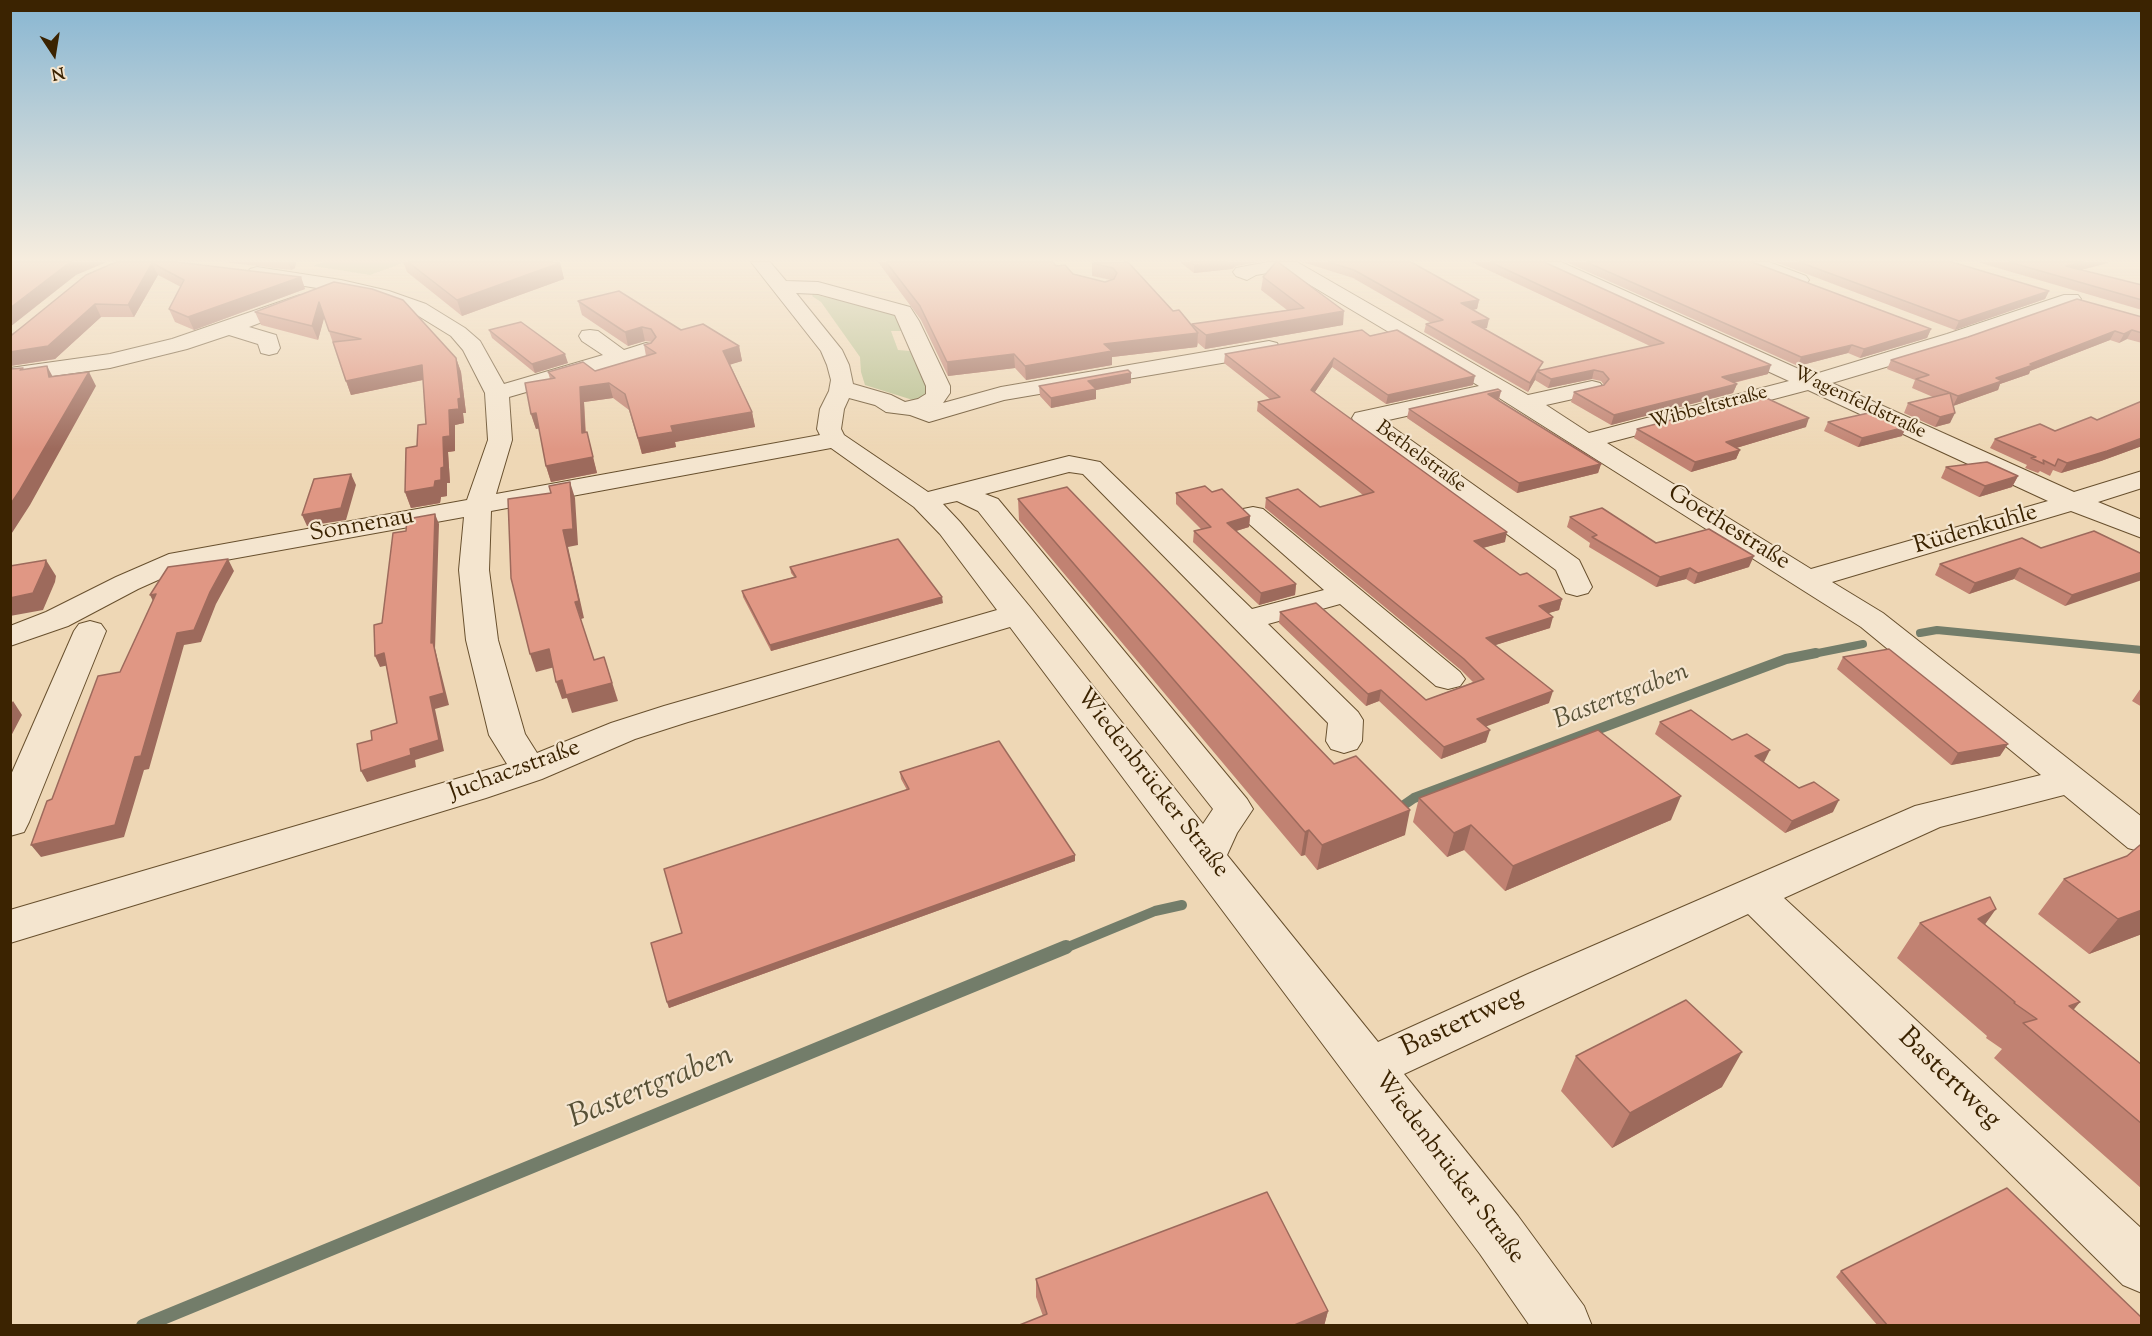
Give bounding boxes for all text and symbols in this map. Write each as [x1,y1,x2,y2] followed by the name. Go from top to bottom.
[24,24,84,84] north arrow
[49,60,66,85] text: N
[1788,363,1930,445] street label: Wagenfeldstraße
[1647,382,1771,436] street label: Wibbeltstraße
[1370,417,1470,499] street label: Bethelstraße
[1662,480,1794,578] street label: Goethestraße
[1911,500,2041,562] street label: Rüdenkuhle
[308,504,416,550] street label: Sonnenau
[1550,658,1694,738] water label: Bastertgraben
[1068,683,1234,885] street label: Wiedenbrücker Straße
[445,735,585,809] street label: Juchaczstraße
[1396,981,1530,1067] street label: Bastertweg
[1889,1022,2007,1138] street label: Bastertweg
[564,1039,740,1139] water label: Bastertgraben
[1367,1067,1529,1271] street label: Wiedenbrücker Straße

